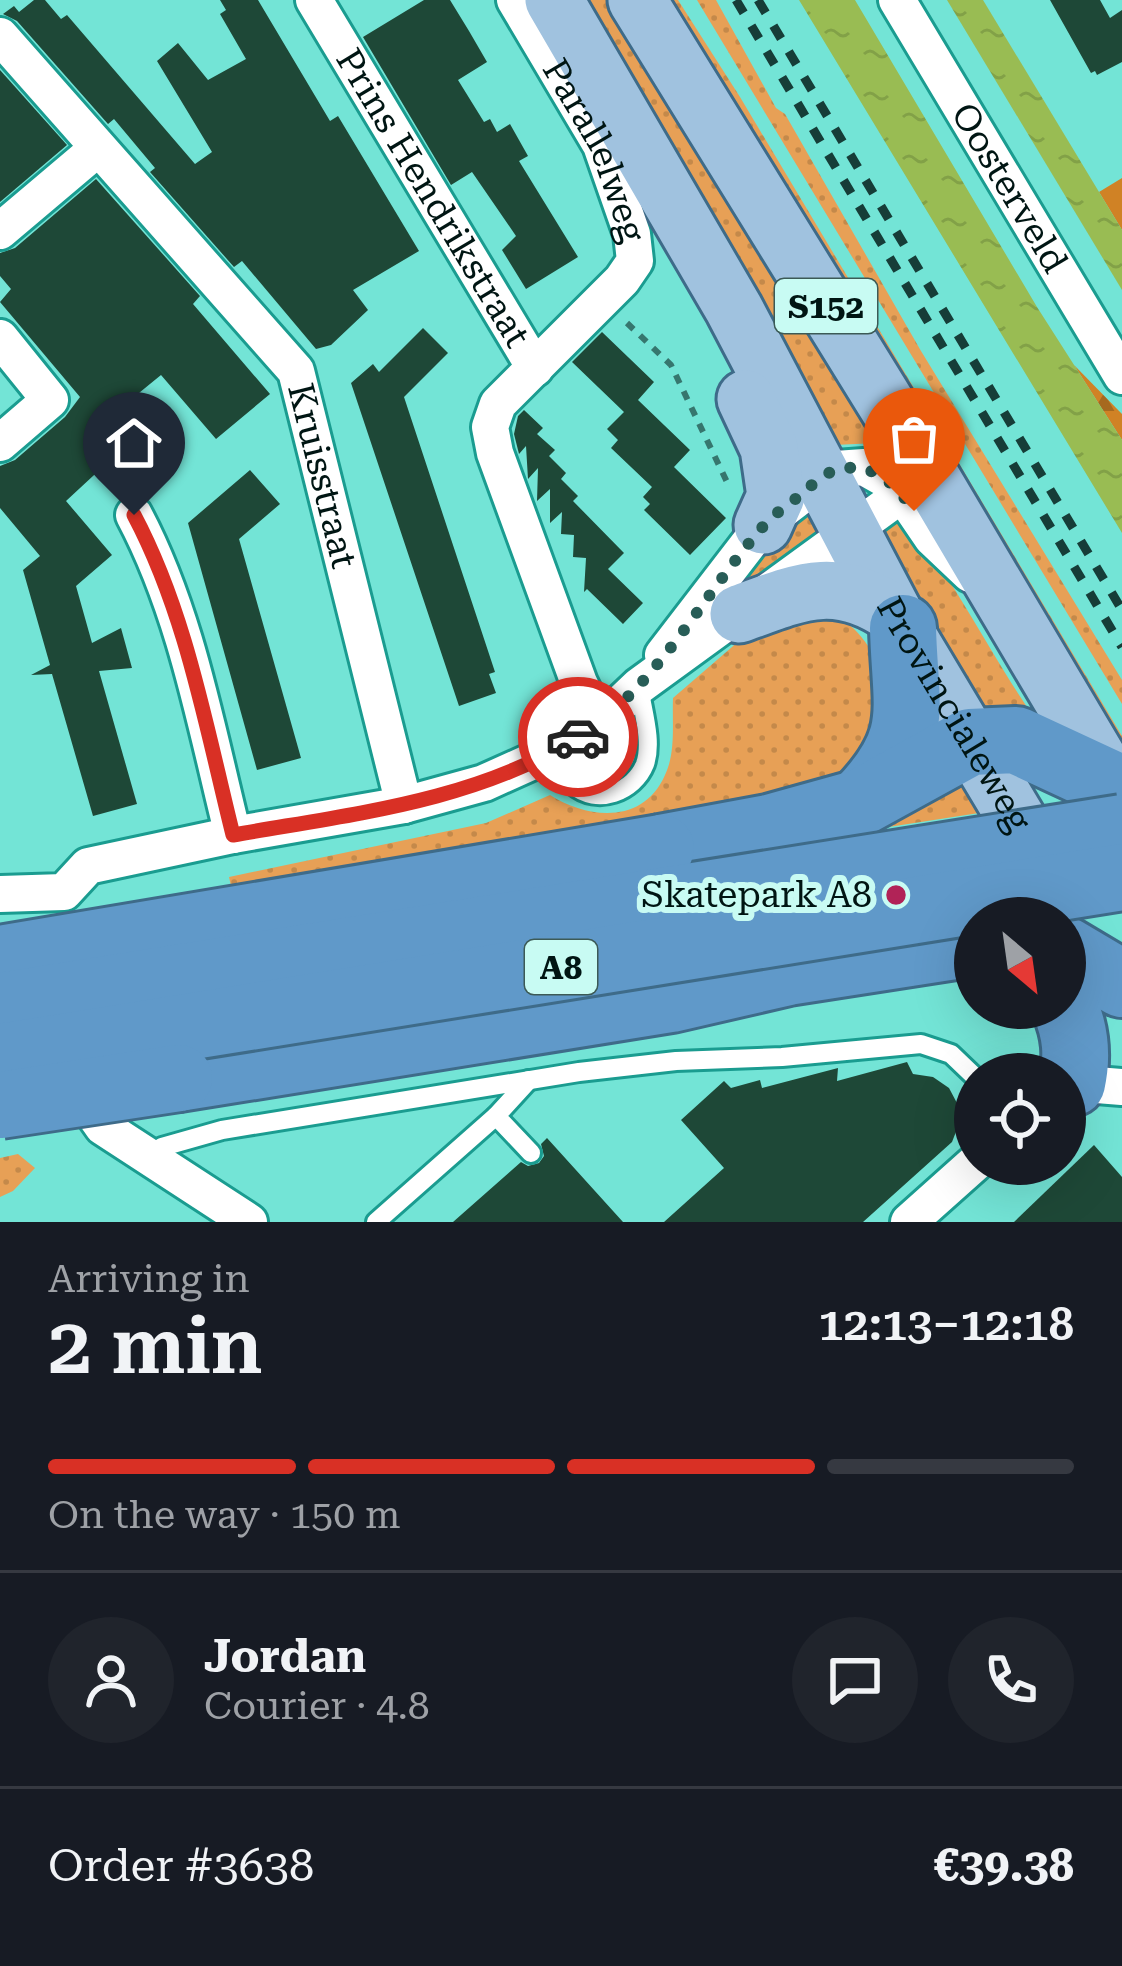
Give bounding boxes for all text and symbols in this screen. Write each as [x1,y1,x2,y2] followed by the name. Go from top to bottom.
[327,41,539,355] street label: Prins Hendrikstraat
[534,51,654,248] street label: Parallelweg
[943,96,1076,280] street label: Oosterveld
[775,279,877,333] road number: S152
[279,379,365,572] street label: Kruisstraat
[863,388,965,511] pin
[83,392,185,515] pin
[881,406,947,472] icon: bag
[101,410,167,476] icon: home
[868,590,1041,840] street label: Provincialeweg
[518,677,638,797] courier
[545,704,611,770] icon: car
[641,874,872,916] place label: Skatepark A8
[883,882,909,908] marker: Skatepark A8
[954,897,1086,1029] north arrow
[954,897,1086,1185] map controls
[525,940,597,994] road number: A8
[954,1053,1086,1185] button: locate
[48,1256,250,1302] text: Arriving in
[818,1298,1074,1351] text: 12:13–12:18
[48,1301,263,1392] text: 2 min
[48,1492,400,1538] text: On the way · 150 m
[48,1617,174,1743] button: person
[792,1617,918,1743] button: chat
[948,1617,1074,1743] button: phone
[204,1630,366,1683] text: Jordan
[204,1683,430,1729] text: Courier · 4.8
[48,1839,314,1892] text: Order #3638
[934,1839,1074,1892] text: €39.38

